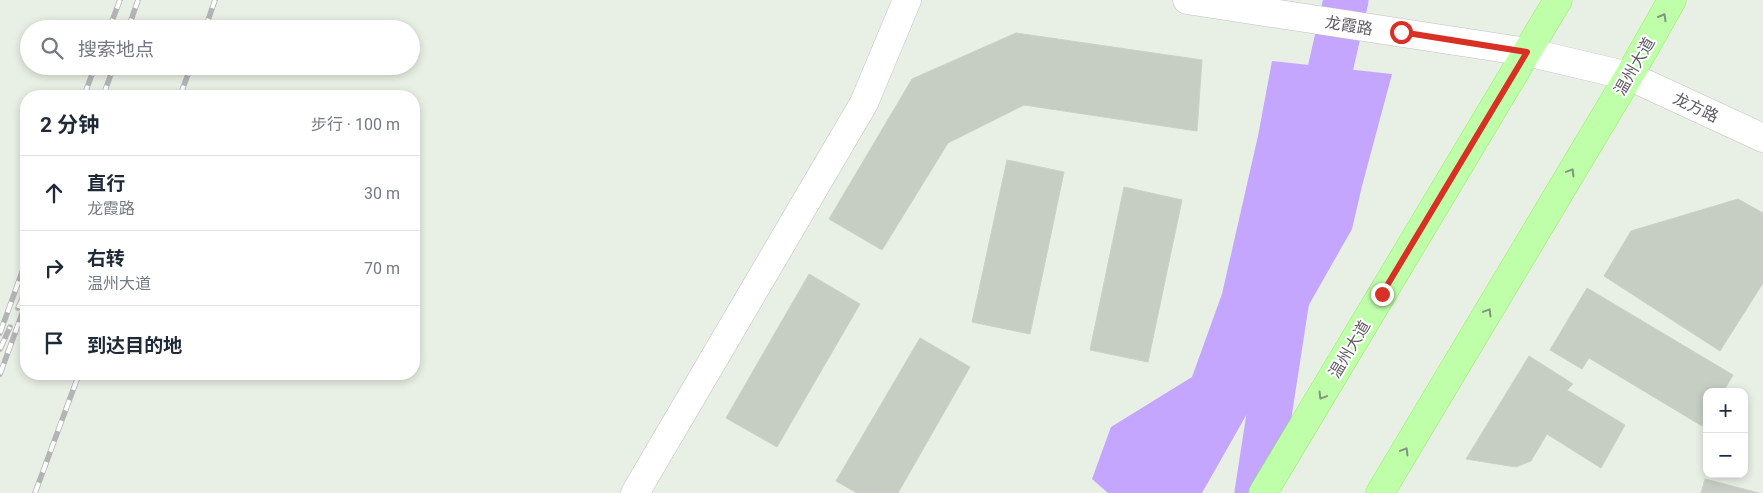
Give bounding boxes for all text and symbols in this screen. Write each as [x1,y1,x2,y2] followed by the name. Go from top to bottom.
[1324,12,1374,39] street label: 龙霞路
[1656,13,1666,22] one-way arrow
[20,20,420,75] search box
[1390,21,1413,44] route start
[38,34,66,62] icon: search
[1610,34,1659,99] street label: 温州大道
[78,38,154,61] text: 搜索地点
[1670,89,1722,126] street label: 龙方路
[40,113,99,137] text: 2 分钟
[311,115,400,134] text: 步行 · 100 m
[1565,168,1575,177] one-way arrow
[87,172,125,195] text: 直行
[40,179,68,207] icon: ahead
[364,184,400,203] text: 30 m
[87,199,135,218] text: 龙霞路
[87,247,125,270] text: 右转
[40,254,68,282] icon: right
[364,259,400,278] text: 70 m
[87,274,151,293] text: 温州大道
[1371,283,1394,306] route end
[1482,308,1492,317] one-way arrow
[1325,317,1374,382] street label: 温州大道
[40,329,68,357] icon: arrive
[87,334,182,357] text: 到达目的地
[1703,388,1748,478] map controls
[1703,388,1748,433] button: +
[1318,390,1328,399] one-way arrow
[1703,433,1748,478] button: −
[1398,448,1408,457] one-way arrow

